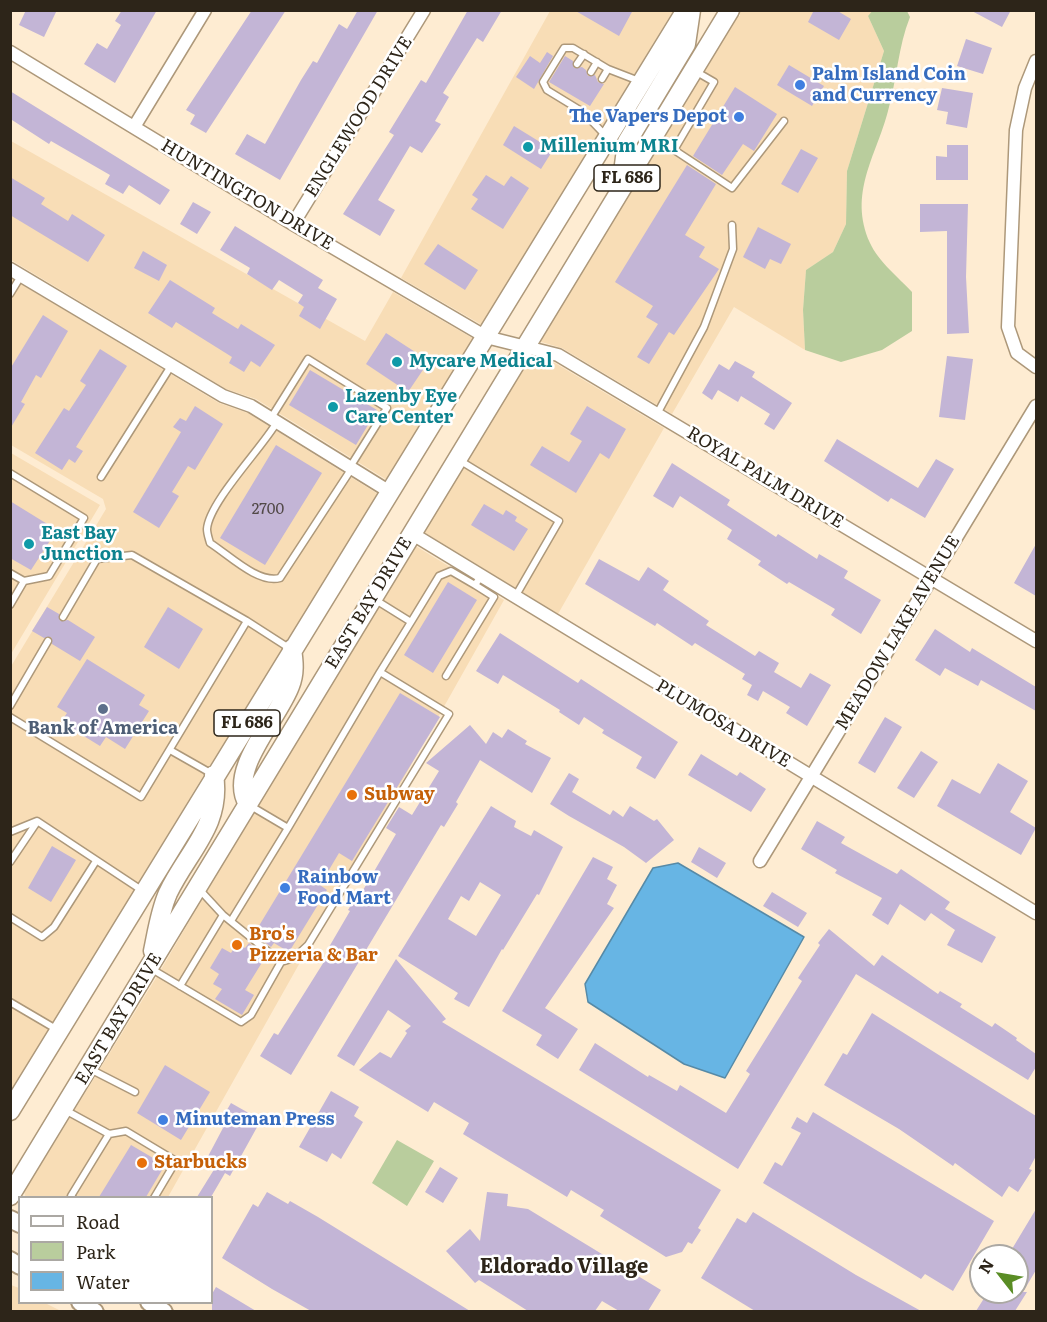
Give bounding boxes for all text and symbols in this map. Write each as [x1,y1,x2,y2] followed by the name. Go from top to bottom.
[301,33,417,201] street label: ENGLEWOOD DRIVE
[812,64,966,106] place label: Palm Island Coin and Currency
[793,78,807,92] marker: Palm Island Coin and Currency
[569,106,727,128] place label: The Vapers Depot
[732,110,746,124] marker: The Vapers Depot
[157,135,337,255] street label: HUNTINGTON DRIVE
[540,136,679,158] place label: Millenium MRI
[521,140,535,154] marker: Millenium MRI
[594,165,660,191] road number: FL 686
[409,351,552,373] place label: Mycare Medical
[390,355,404,369] marker: Mycare Medical
[345,386,457,428] place label: Lazenby Eye Care Center
[326,400,340,414] marker: Lazenby Eye Care Center
[683,423,847,533] street label: ROYAL PALM DRIVE
[252,501,284,519] house number: 2700
[41,523,123,566] place label: East Bay Junction
[831,532,965,734] street label: MEADOW LAKE AVENUE
[321,533,417,673] street label: EAST BAY DRIVE
[22,537,36,551] marker: East Bay Junction
[652,675,794,773] street label: PLUMOSA DRIVE
[96,702,110,716] marker: Bank of America
[214,710,280,736] road number: FL 686
[28,718,178,740] place label: Bank of America
[364,784,435,806] place label: Subway
[345,788,359,802] marker: Subway
[297,867,391,910] place label: Rainbow Food Mart
[278,881,292,895] marker: Rainbow Food Mart
[249,924,378,966] place label: Bro's Pizzeria & Bar
[230,938,244,952] marker: Bro's Pizzeria & Bar
[71,949,167,1089] street label: EAST BAY DRIVE
[175,1109,334,1131] place label: Minuteman Press
[156,1113,170,1127] marker: Minuteman Press
[154,1152,247,1174] place label: Starbucks
[135,1156,149,1170] marker: Starbucks
[18,1196,213,1304] legend
[76,1208,120,1235] text: Road
[76,1238,115,1265] text: Park
[969,1244,1029,1304] north arrow
[972,1254,999,1278] text: N
[480,1255,648,1279] district label: Eldorado Village
[76,1268,129,1295] text: Water

